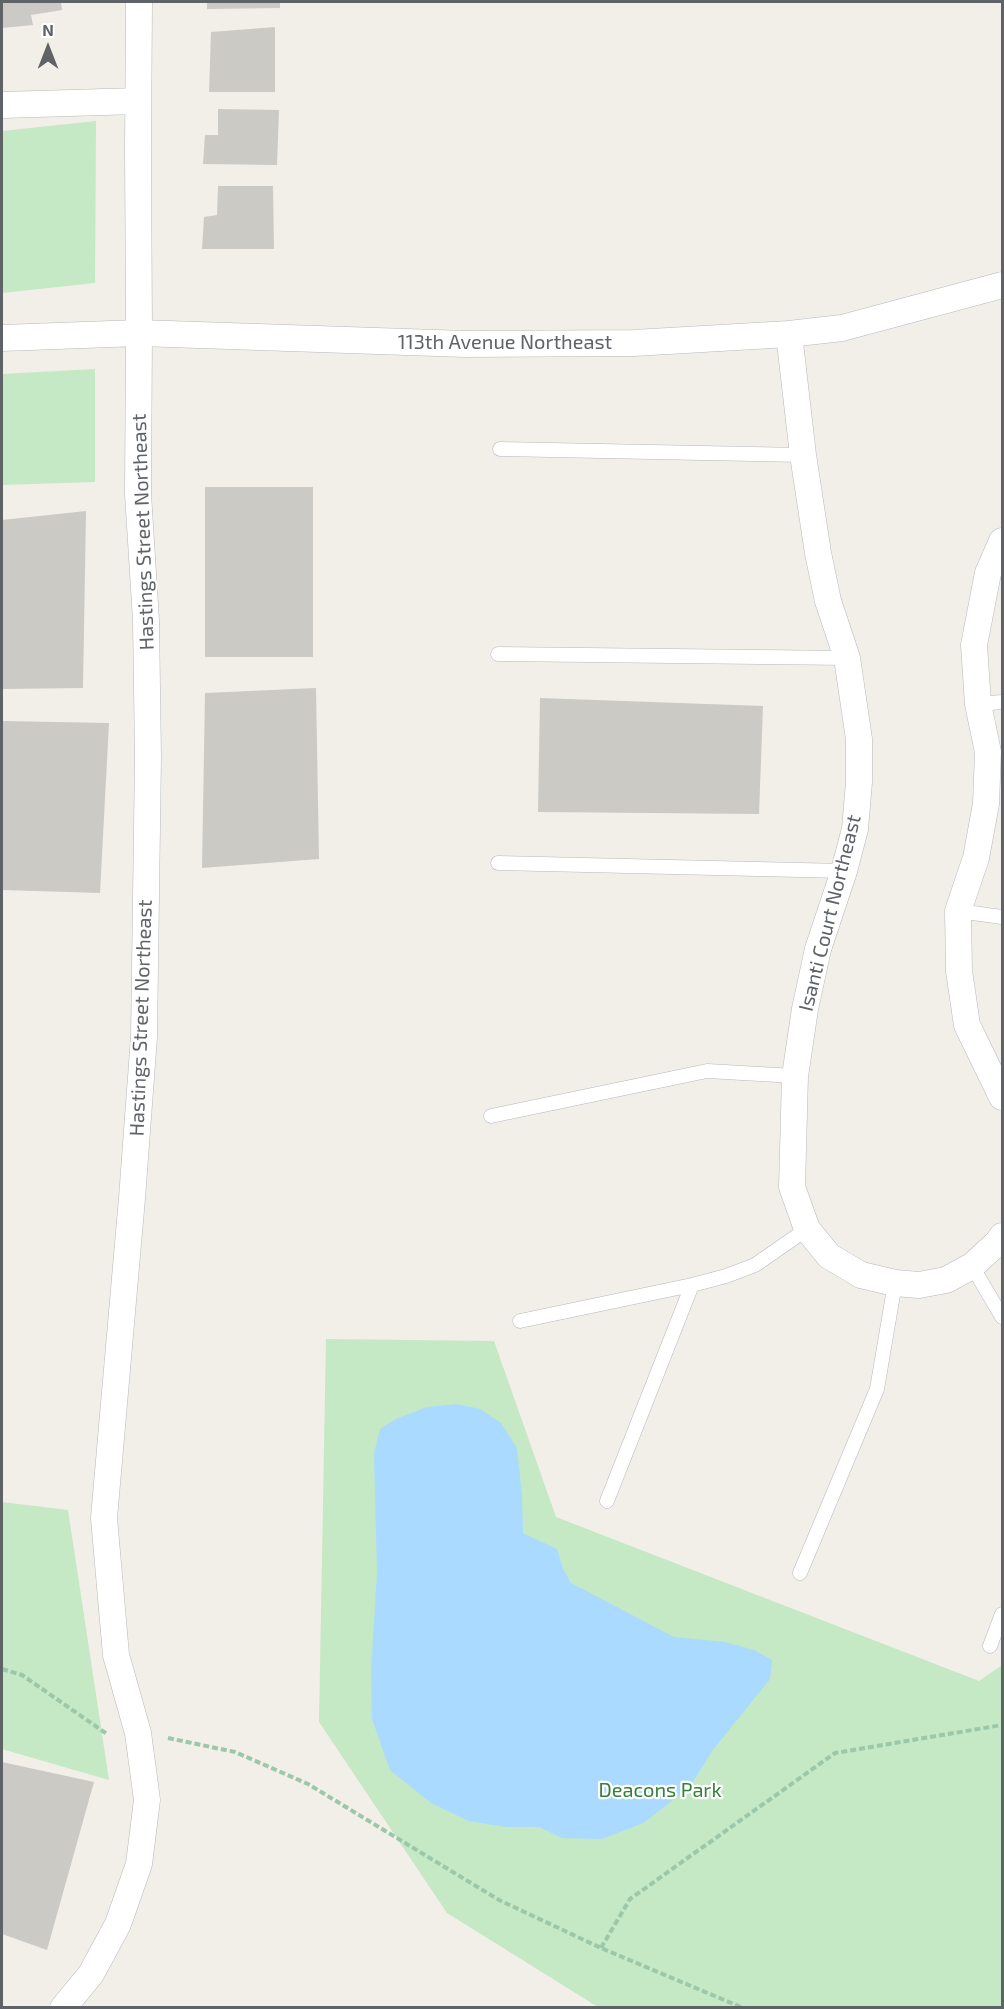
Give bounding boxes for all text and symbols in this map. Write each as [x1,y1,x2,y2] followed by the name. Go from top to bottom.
[18,18,78,78] north arrow
[42,20,54,39] text: N
[398,330,612,354] street label: 113th Avenue Northeast
[127,413,159,651] street label: Hastings Street Northeast
[794,812,866,1014] street label: Isanti Court Northeast
[125,899,157,1137] street label: Hastings Street Northeast
[598,1778,722,1802] park label: Deacons Park

